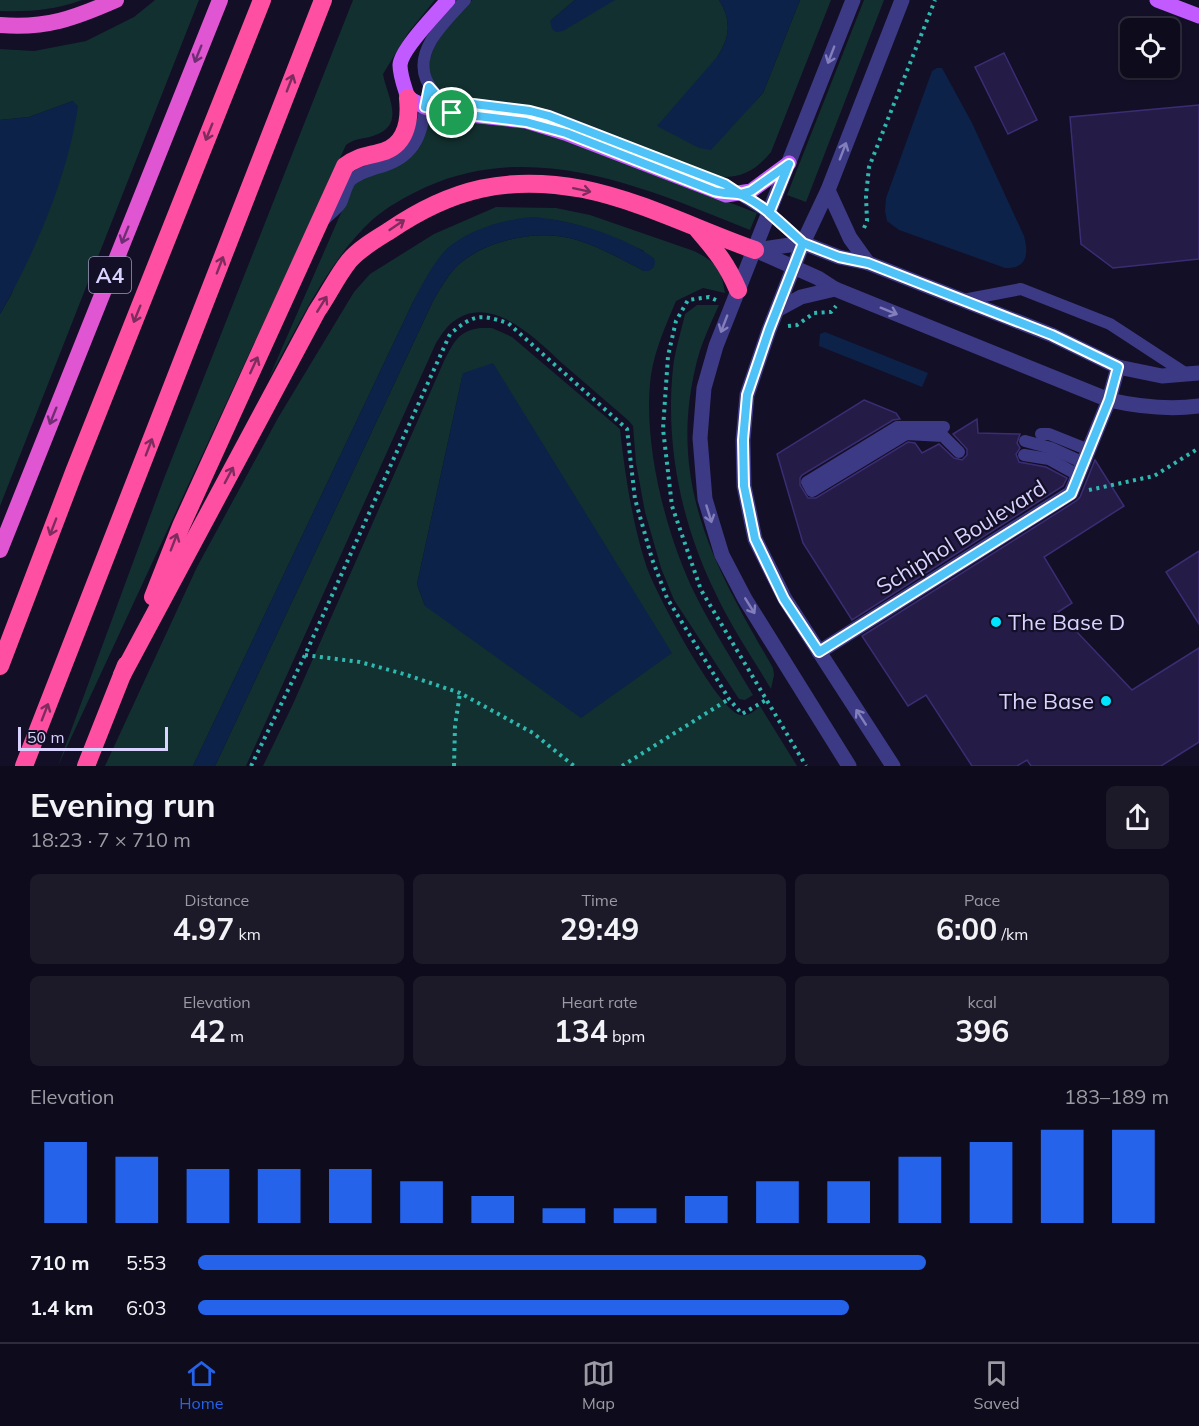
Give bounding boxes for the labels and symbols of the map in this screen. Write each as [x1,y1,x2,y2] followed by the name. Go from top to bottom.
[192,45,203,63] one-way arrow
[825,45,836,63] one-way arrow
[286,74,297,93] one-way arrow
[426,87,477,138] pin
[203,123,214,141] one-way arrow
[838,142,849,160] one-way arrow
[572,185,592,196] one-way arrow
[388,219,405,231] one-way arrow
[119,226,130,244] one-way arrow
[215,256,226,275] one-way arrow
[89,257,131,293] road number: A4
[316,296,328,313] one-way arrow
[131,304,142,322] one-way arrow
[879,306,898,317] one-way arrow
[718,314,729,332] one-way arrow
[249,356,261,374] one-way arrow
[47,407,58,425] one-way arrow
[144,438,155,456] one-way arrow
[224,467,235,485] one-way arrow
[871,473,1051,601] street label: Schiphol Boulevard
[704,504,715,523] one-way arrow
[47,517,58,536] one-way arrow
[169,534,180,552] one-way arrow
[744,597,756,614] one-way arrow
[1008,608,1125,636] place label: The Base D
[989,615,1003,629] marker: The Base D
[999,687,1094,715] place label: The Base
[1099,694,1113,708] marker: The Base
[40,703,51,721] one-way arrow
[855,709,867,726] one-way arrow
[18,724,168,752] scale bar

